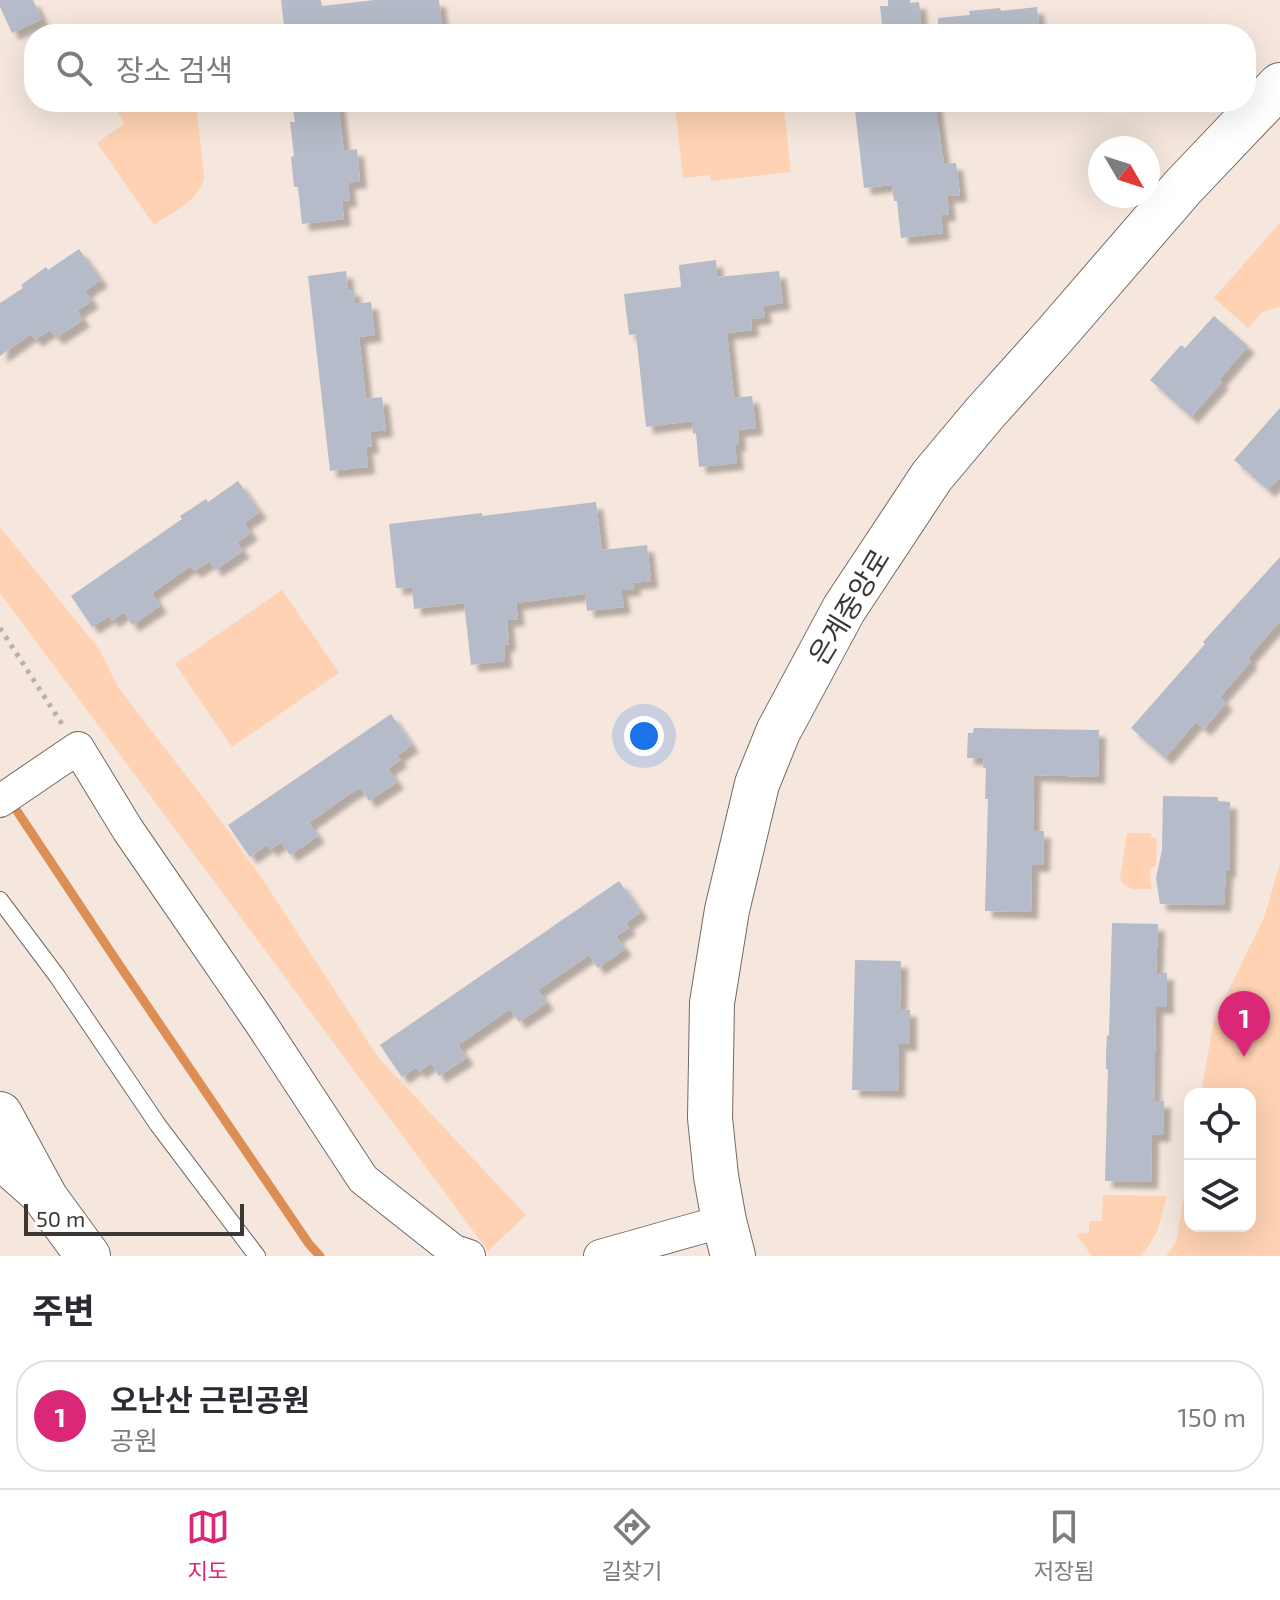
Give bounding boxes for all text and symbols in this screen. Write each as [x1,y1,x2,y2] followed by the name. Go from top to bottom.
[24,24,1256,112] search box
[52,46,96,90] icon: search
[116,51,233,87] text: 장소 검색
[1088,136,1160,208] north arrow
[800,543,896,670] street label: 은계중앙로
[624,716,664,756] your location
[1218,991,1270,1057] pin: 1
[1184,1088,1256,1232] map controls
[1184,1088,1256,1160] button: locate
[1184,1160,1256,1232] button: layers
[24,1200,244,1236] scale bar
[36,1205,85,1231] text: 50 m
[32,1289,95,1330] text: 주변
[110,1381,310,1417] text: 오난산 근린공원
[54,1401,66,1432] text: 1
[1177,1401,1246,1432] text: 150 m
[110,1424,158,1455] text: 공원
[186,1505,230,1585] tab: 지도
[601,1505,662,1585] tab: 길찾기
[1033,1505,1094,1585] tab: 저장됨

